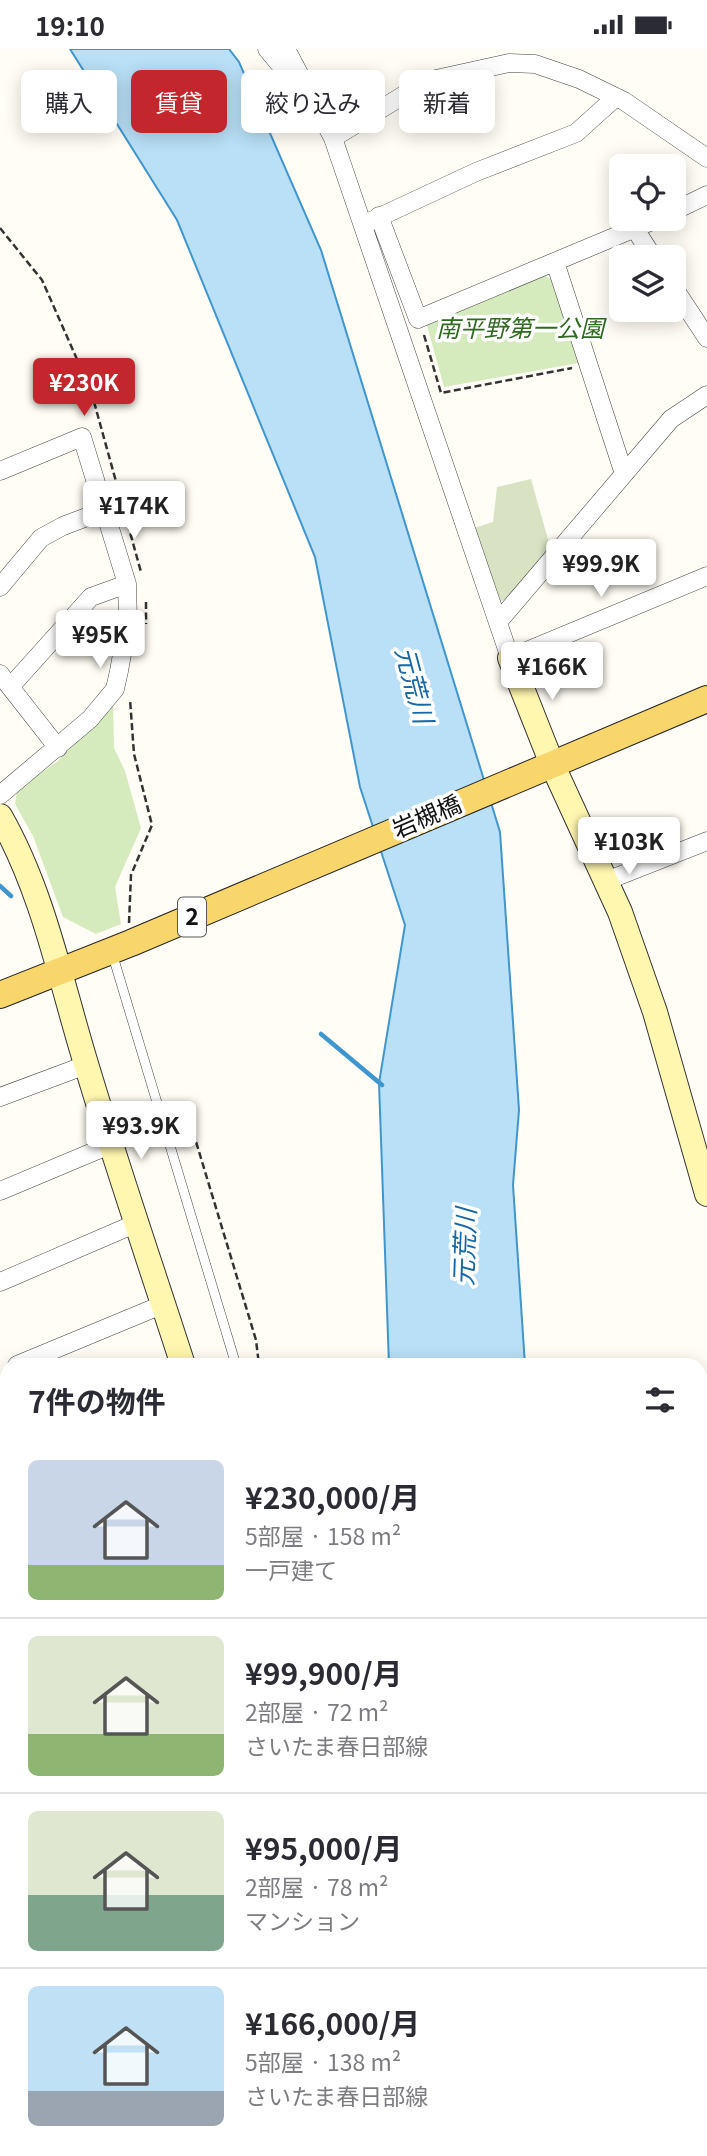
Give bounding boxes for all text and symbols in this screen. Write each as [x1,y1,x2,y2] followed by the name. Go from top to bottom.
[35,6,105,43] text: 19:10
[21,70,117,133] chip: 購入
[131,70,227,133] chip: 賃貸
[241,70,385,133] chip: 絞り込み
[399,70,495,133] chip: 新着
[609,154,686,322] map controls
[609,154,686,231] button: locate
[609,245,686,322] button: layers
[436,309,607,344] park label: 南平野第一公園
[35,359,133,418] pin: ¥230K
[49,364,119,398] text: ¥230K
[85,482,183,541] pin: ¥174K
[99,487,169,521] text: ¥174K
[544,539,658,599] pin: ¥99.9K
[562,545,640,579] text: ¥99.9K
[59,611,141,670] pin: ¥95K
[72,616,128,650] text: ¥95K
[388,642,445,730] water label: 元荒川
[503,643,601,702] pin: ¥166K
[517,648,587,682] text: ¥166K
[386,785,466,845] street label: 岩槻橋
[580,817,678,877] pin: ¥103K
[594,823,664,857] text: ¥103K
[178,897,206,937] road number: 2
[84,1101,198,1161] pin: ¥93.9K
[102,1107,180,1141] text: ¥93.9K
[443,1204,482,1287] water label: 元荒川
[28,1378,166,1422] text: 7件の物件
[641,1381,679,1419] icon: filters
[245,1474,420,1518] text: ¥230,000/月
[84,1488,168,1572] icon: home
[245,1518,401,1552] text: 5部屋 · 158 m²
[245,1552,337,1586] text: 一戸建て
[245,1650,403,1694] text: ¥99,900/月
[84,1664,168,1748] icon: home
[245,1694,388,1728] text: 2部屋 · 72 m²
[245,1728,428,1762] text: さいたま春日部線
[245,1825,403,1869] text: ¥95,000/月
[84,1839,168,1923] icon: home
[245,1869,388,1903] text: 2部屋 · 78 m²
[245,1903,360,1937] text: マンション
[245,2000,420,2044] text: ¥166,000/月
[84,2014,168,2098] icon: home
[245,2044,401,2078] text: 5部屋 · 138 m²
[245,2078,428,2112] text: さいたま春日部線

